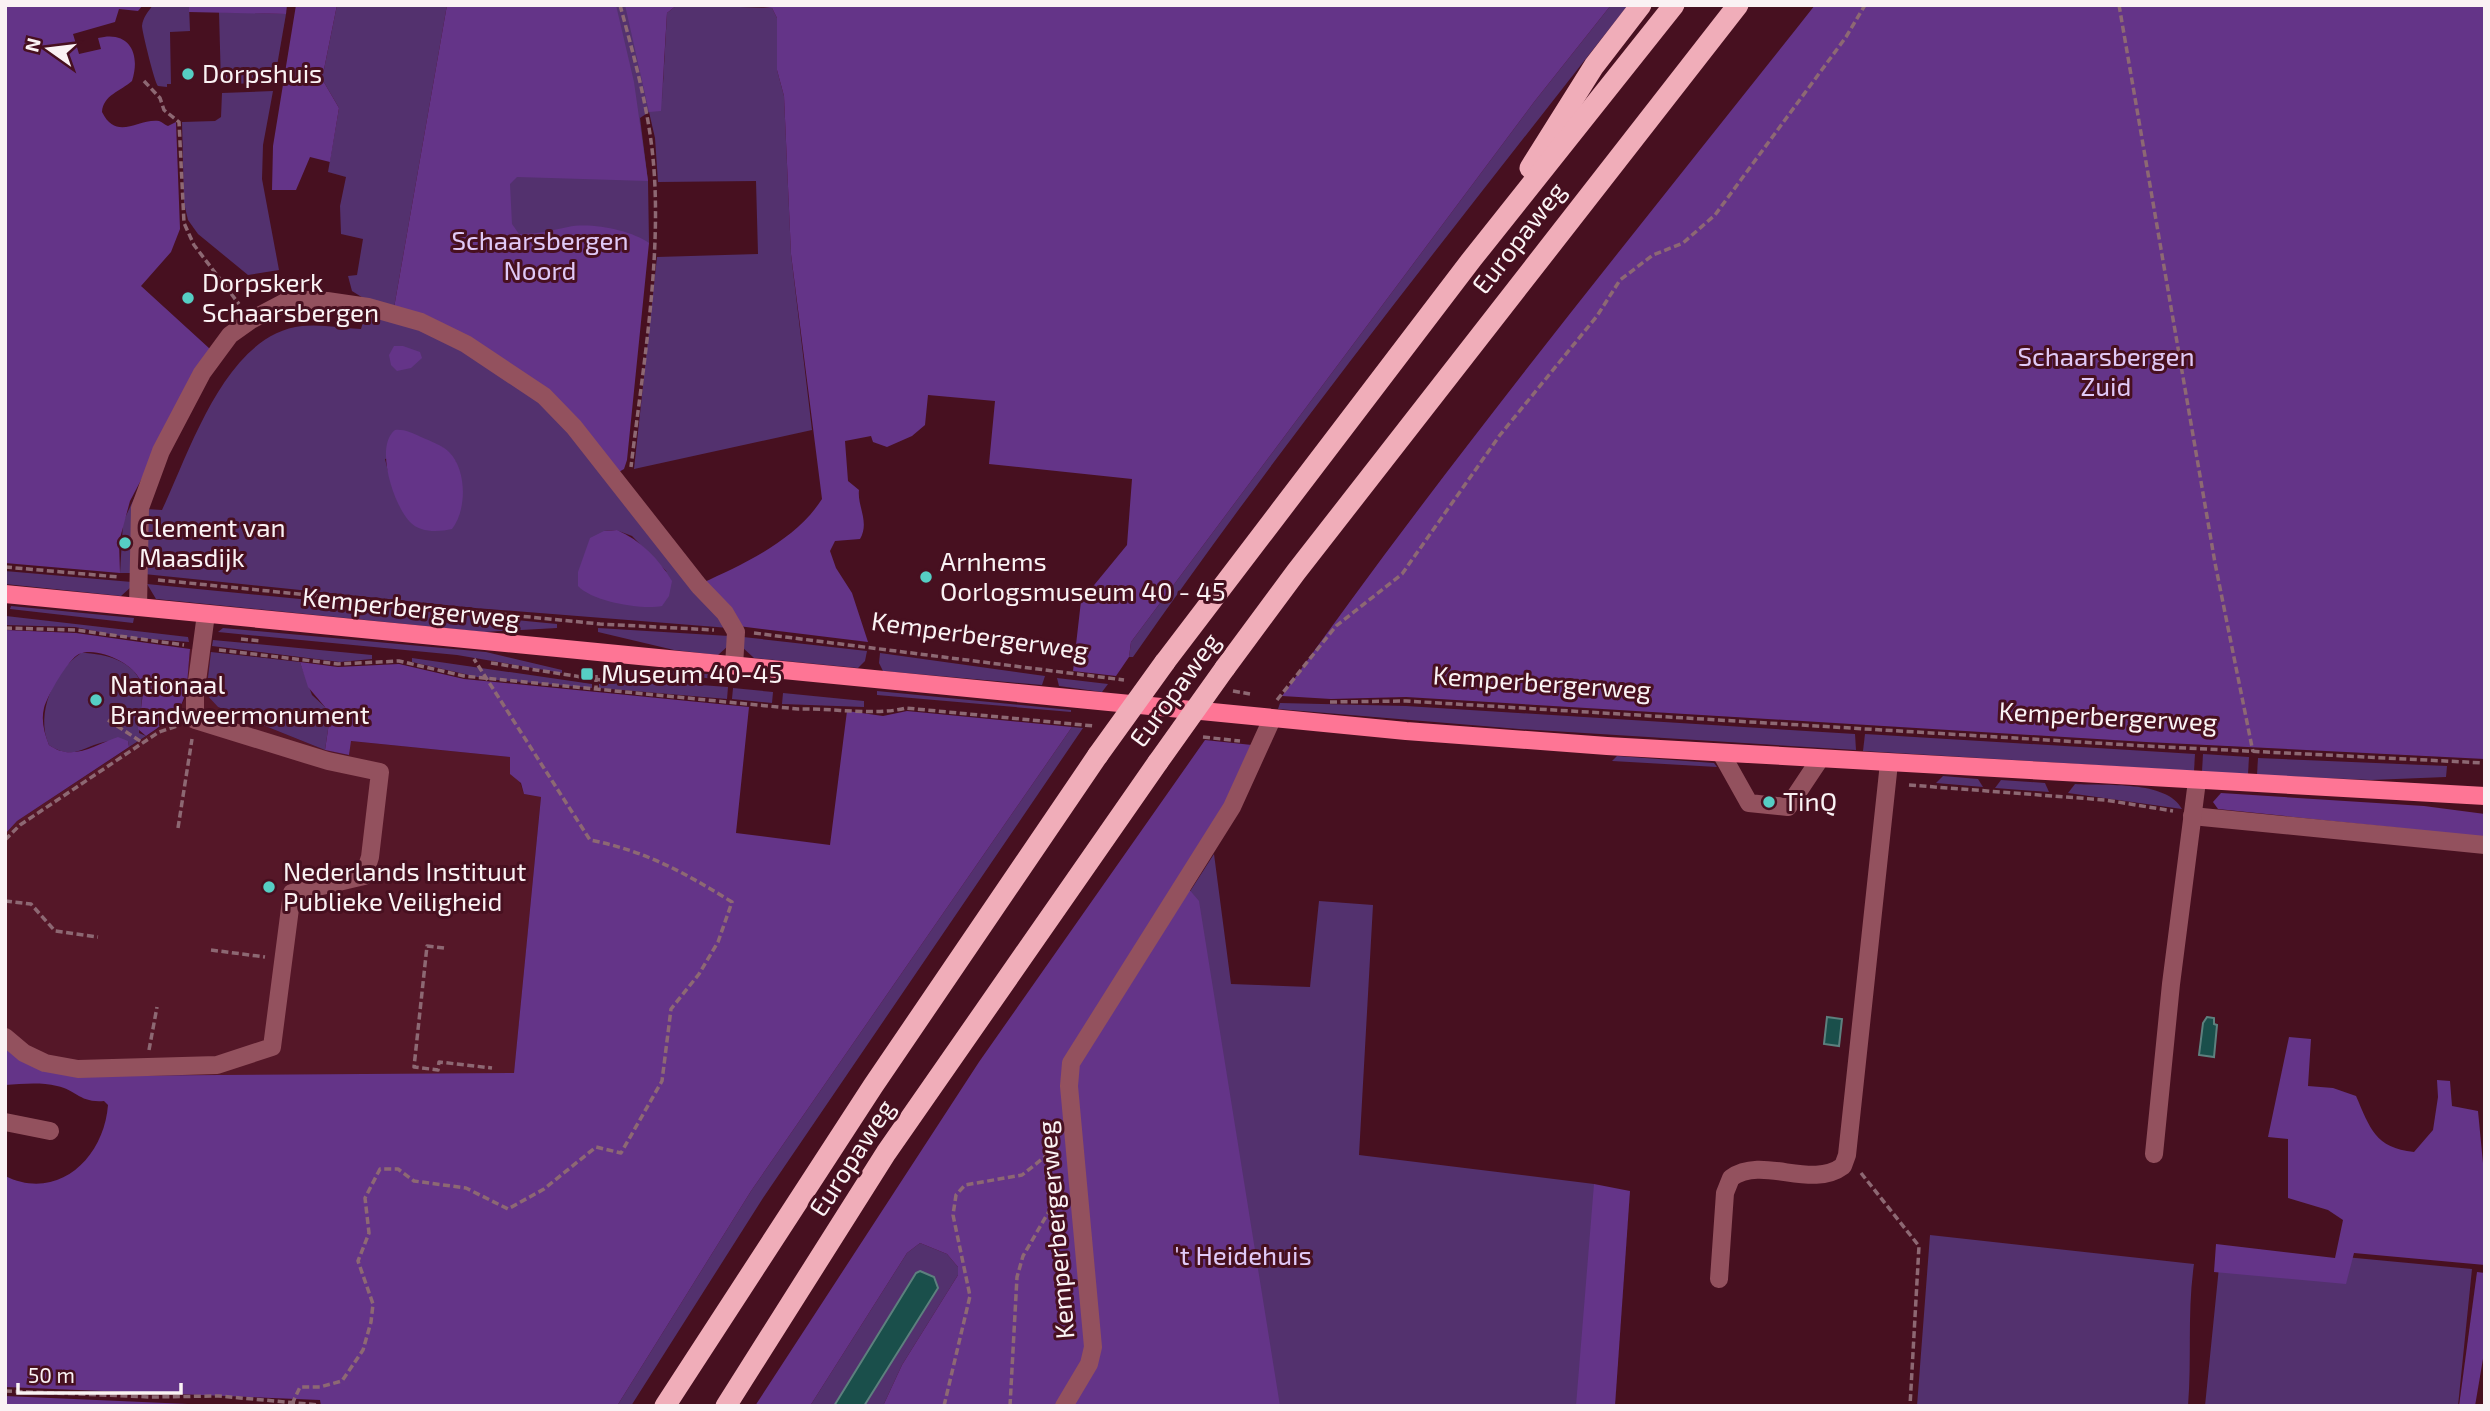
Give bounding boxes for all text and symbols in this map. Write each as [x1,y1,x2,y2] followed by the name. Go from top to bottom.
[14,14,84,84] north arrow
[19,35,45,54] text: N
[202,57,322,88] place label: Dorpshuis
[180,66,196,82] marker: Dorpshuis
[1465,175,1571,299] street label: Europaweg
[451,224,629,285] park label: Schaarsbergen Noord
[202,266,379,327] place label: Dorpskerk Schaarsbergen
[180,290,196,306] marker: Dorpskerk Schaarsbergen
[2017,340,2195,401] park label: Schaarsbergen Zuid
[139,511,286,572] place label: Clement van Maasdijk
[117,535,133,551] marker: Clement van Maasdijk
[940,545,1226,606] place label: Arnhems Oorlogsmuseum 40 - 45
[918,569,934,585] marker: Arnhems Oorlogsmuseum 40 - 45
[301,580,522,633] street label: Kemperbergerweg
[870,604,1091,665] street label: Kemperbergerweg
[1122,626,1226,752] street label: Europaweg
[601,657,782,688] place label: Museum 40-45
[1432,658,1652,705] street label: Kemperbergerweg
[579,666,595,682] marker: Museum 40-45
[110,668,370,729] place label: Nationaal Brandweermonument
[88,692,104,708] marker: Nationaal Brandweermonument
[1998,694,2218,737] street label: Kemperbergerweg
[1783,785,1837,816] place label: TinQ
[1761,794,1777,810] marker: TinQ
[283,855,527,916] place label: Nederlands Instituut Publieke Veiligheid
[261,879,277,895] marker: Nederlands Instituut Publieke Veiligheid
[801,1093,900,1222] street label: Europaweg
[1030,1120,1079,1341] street label: Kemperbergerweg
[1174,1239,1312,1270] park label: 't Heidehuis
[18,1352,180,1396] scale bar
[28,1362,75,1387] text: 50 m

